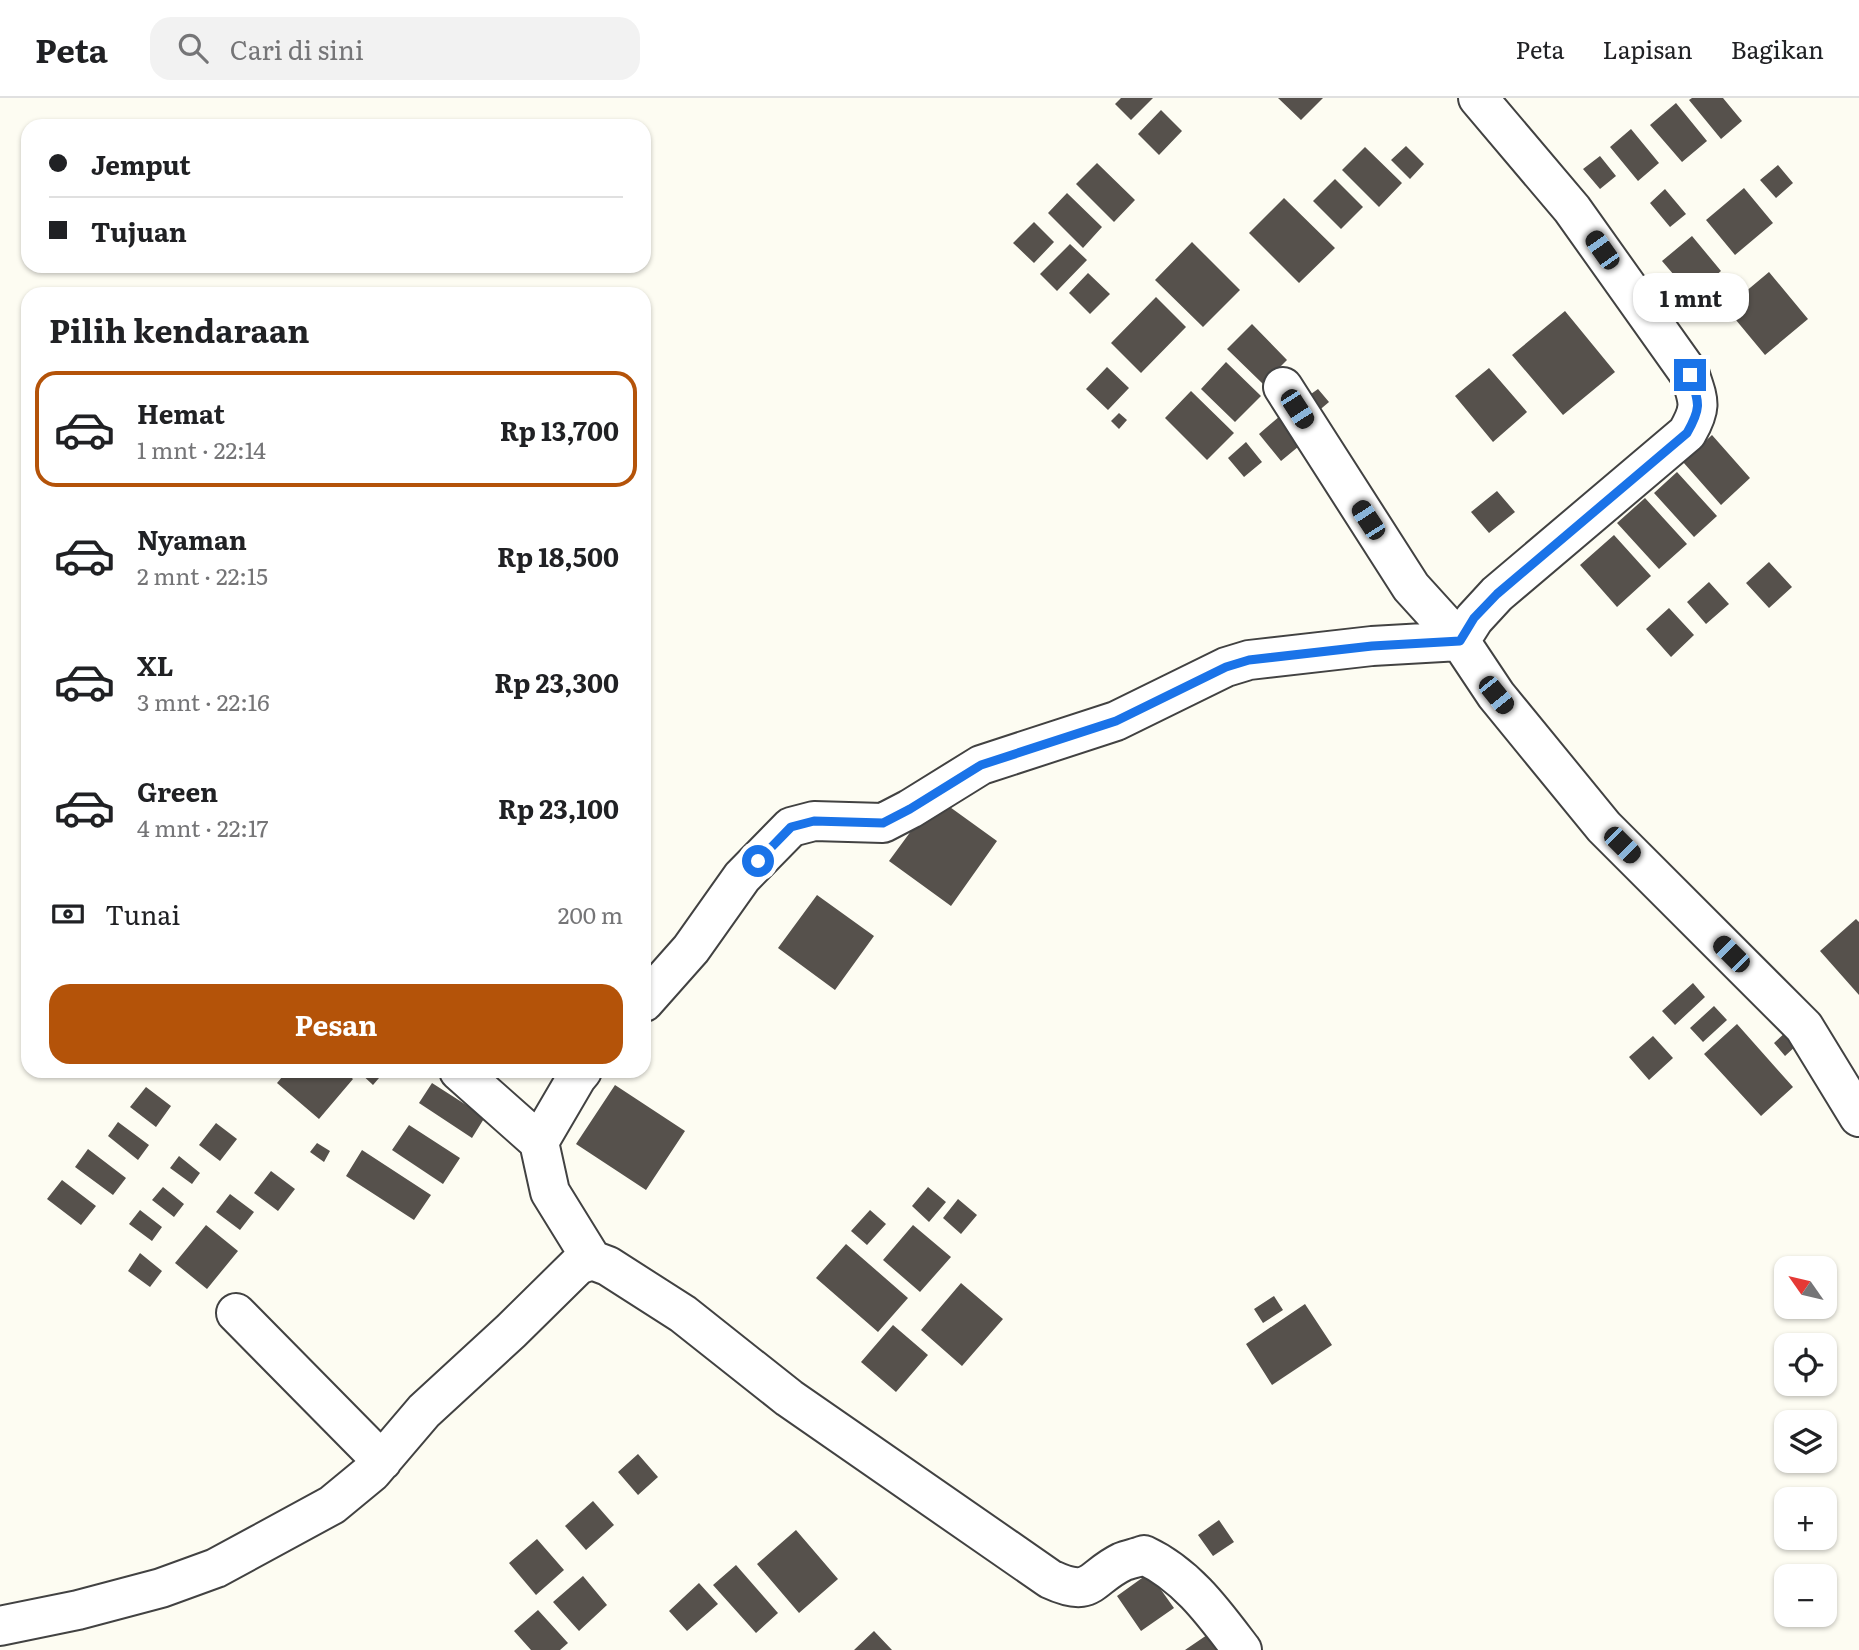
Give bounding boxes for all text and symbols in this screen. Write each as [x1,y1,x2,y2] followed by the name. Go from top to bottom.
[150,17,640,80] search box
[35,24,108,73] text: Peta
[174,29,212,67] icon: search
[230,29,364,68] text: Cari di sini
[1515,31,1564,66] text: Peta
[1602,31,1693,66] text: Lapisan
[1731,31,1824,66] text: Bagikan
[91,144,191,183] text: Jemput
[91,211,187,250] text: Tujuan
[1582,227,1623,273] car
[1632,274,1748,322] callout: 1 mnt
[1660,280,1722,314] text: 1 mnt
[49,305,309,353] text: Pilih kendaraan
[1674,359,1706,391] route end
[1277,386,1318,432] car
[137,393,225,432] text: Hemat
[53,398,116,461] icon: car
[500,410,619,449] text: Rp 13,700
[137,432,266,466] text: 1 mnt · 22:14
[1348,497,1389,543] car
[137,519,247,558] text: Nyaman
[53,524,116,587] icon: car
[497,536,619,575] text: Rp 18,500
[137,558,268,592] text: 2 mnt · 22:15
[137,645,174,684] text: XL
[53,650,116,713] icon: car
[494,662,619,701] text: Rp 23,300
[1475,672,1518,718] car
[137,684,270,718] text: 3 mnt · 22:16
[137,771,218,810] text: Green
[53,776,116,839] icon: car
[498,788,619,827] text: Rp 23,100
[137,810,268,844] text: 4 mnt · 22:17
[1600,823,1645,867] car
[742,845,774,877] route start
[105,894,180,933] text: Tunai
[49,895,87,933] icon: cash
[558,897,623,931] text: 200 m
[1709,932,1754,976] car
[49,984,623,1064] button: Pesan
[1774,1256,1838,1320] north arrow
[1774,1256,1837,1627] map controls
[1774,1333,1837,1396] button: locate
[1774,1410,1837,1473] button: layers
[1774,1487,1837,1550] button: +
[1774,1564,1837,1627] button: −

